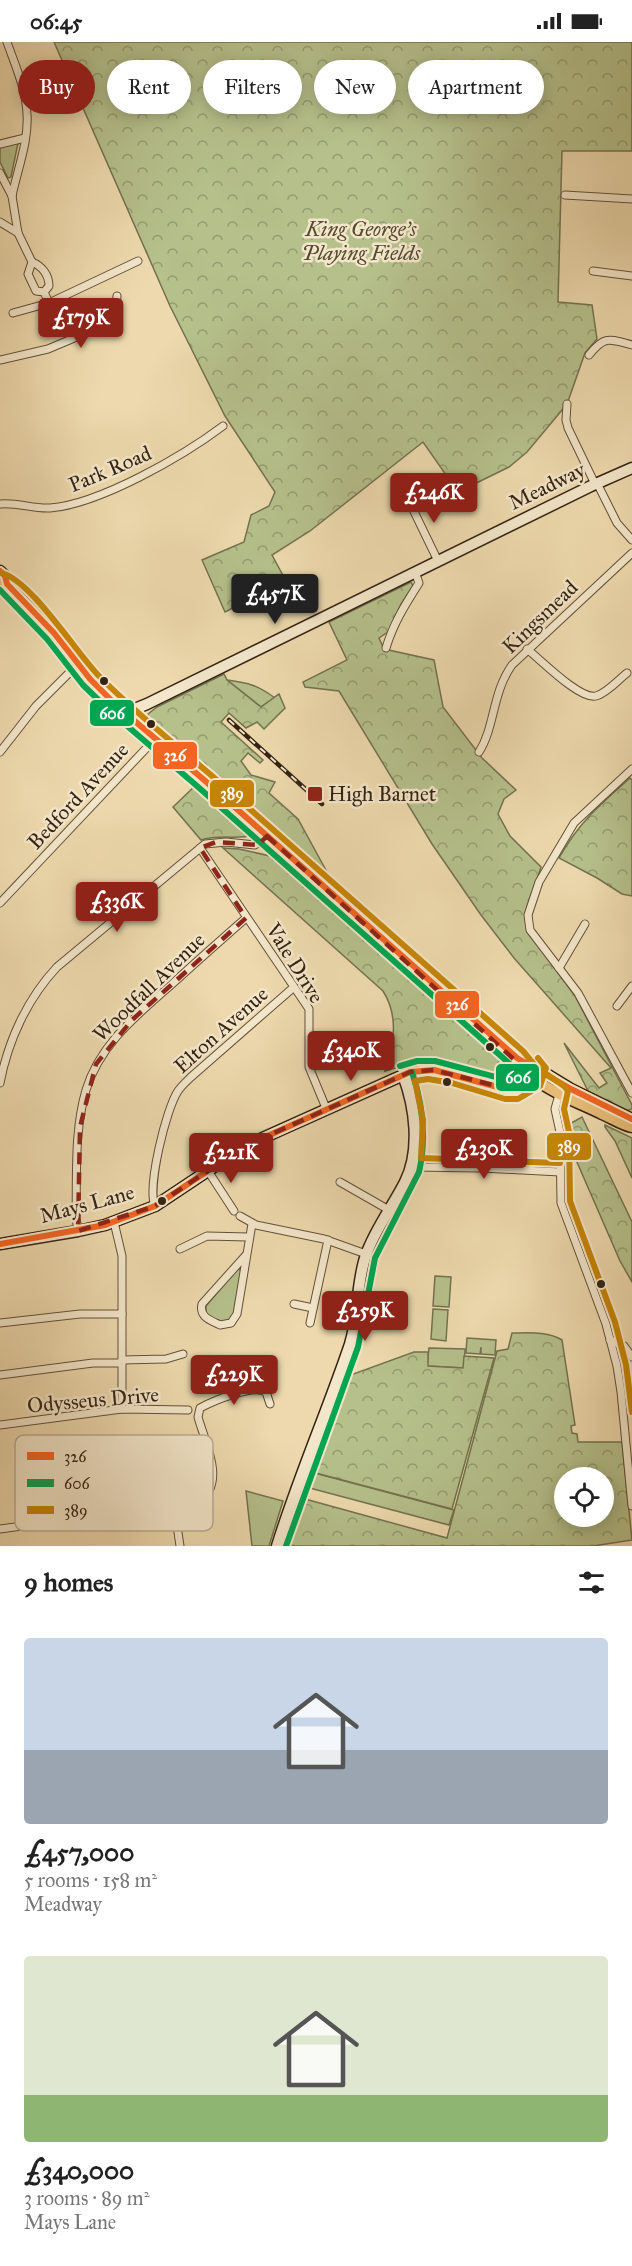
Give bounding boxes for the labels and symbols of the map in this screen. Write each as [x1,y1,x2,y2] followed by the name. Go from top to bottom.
[302,216,421,266] park label: King George's Playing Fields
[39,298,123,349] pin: £179K
[65,440,156,498] street label: Park Road
[505,456,590,516] street label: Meadway
[392,473,476,524] pin: £246K
[233,574,317,625] pin: £457K
[497,574,584,659] street label: Kingsmead
[98,675,110,687] unlabelled marker
[89,699,135,727] line badge: 606
[99,704,126,723] text: 606
[145,718,157,730] unlabelled marker
[22,737,134,855] street label: Bedford Avenue
[152,741,198,770] line badge: 326
[164,746,187,766] text: 326
[209,779,255,808] line badge: 389
[328,781,437,807] place label: High Barnet
[220,784,244,804] text: 389
[306,785,324,803] marker: High Barnet
[75,882,159,933] pin: £336K
[260,917,330,1008] street label: Vale Drive
[87,927,211,1047] street label: Woodfall Avenue
[169,981,274,1079] street label: Elton Avenue
[434,990,480,1019] line badge: 326
[446,995,469,1015] text: 326
[309,1031,393,1082] pin: £340K
[484,1041,496,1053] unlabelled marker
[495,1063,540,1092] line badge: 606
[505,1068,532,1087] text: 606
[441,1076,453,1088] unlabelled marker
[442,1129,526,1180] pin: £230K
[546,1132,592,1161] line badge: 389
[189,1133,273,1184] pin: £221K
[557,1137,581,1157] text: 389
[37,1179,137,1229] street label: Mays Lane
[156,1195,168,1207] unlabelled marker
[595,1278,607,1290] unlabelled marker
[323,1291,407,1342] pin: £259K
[192,1355,276,1406] pin: £229K
[26,1381,160,1419] street label: Odysseus Drive
[15,1435,213,1531] legend
[64,1447,87,1466] text: 326
[64,1474,91,1493] text: 606
[64,1501,88,1520] text: 389

